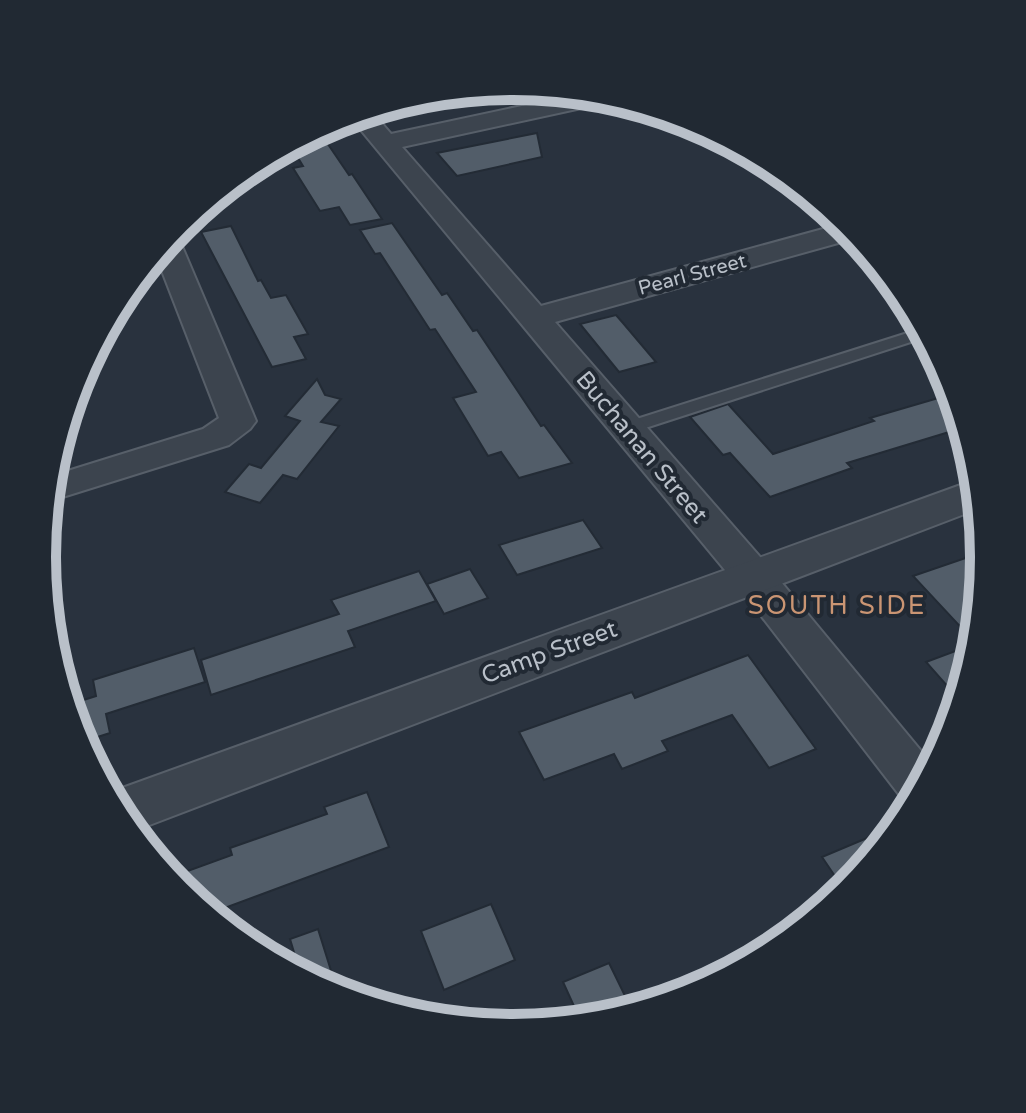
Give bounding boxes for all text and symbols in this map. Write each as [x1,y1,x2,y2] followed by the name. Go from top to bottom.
[636,249,749,301] street label: Pearl Street
[570,365,714,529] street label: Buchanan Street
[748,590,926,621] district label: SOUTH SIDE
[477,615,621,690] street label: Camp Street

